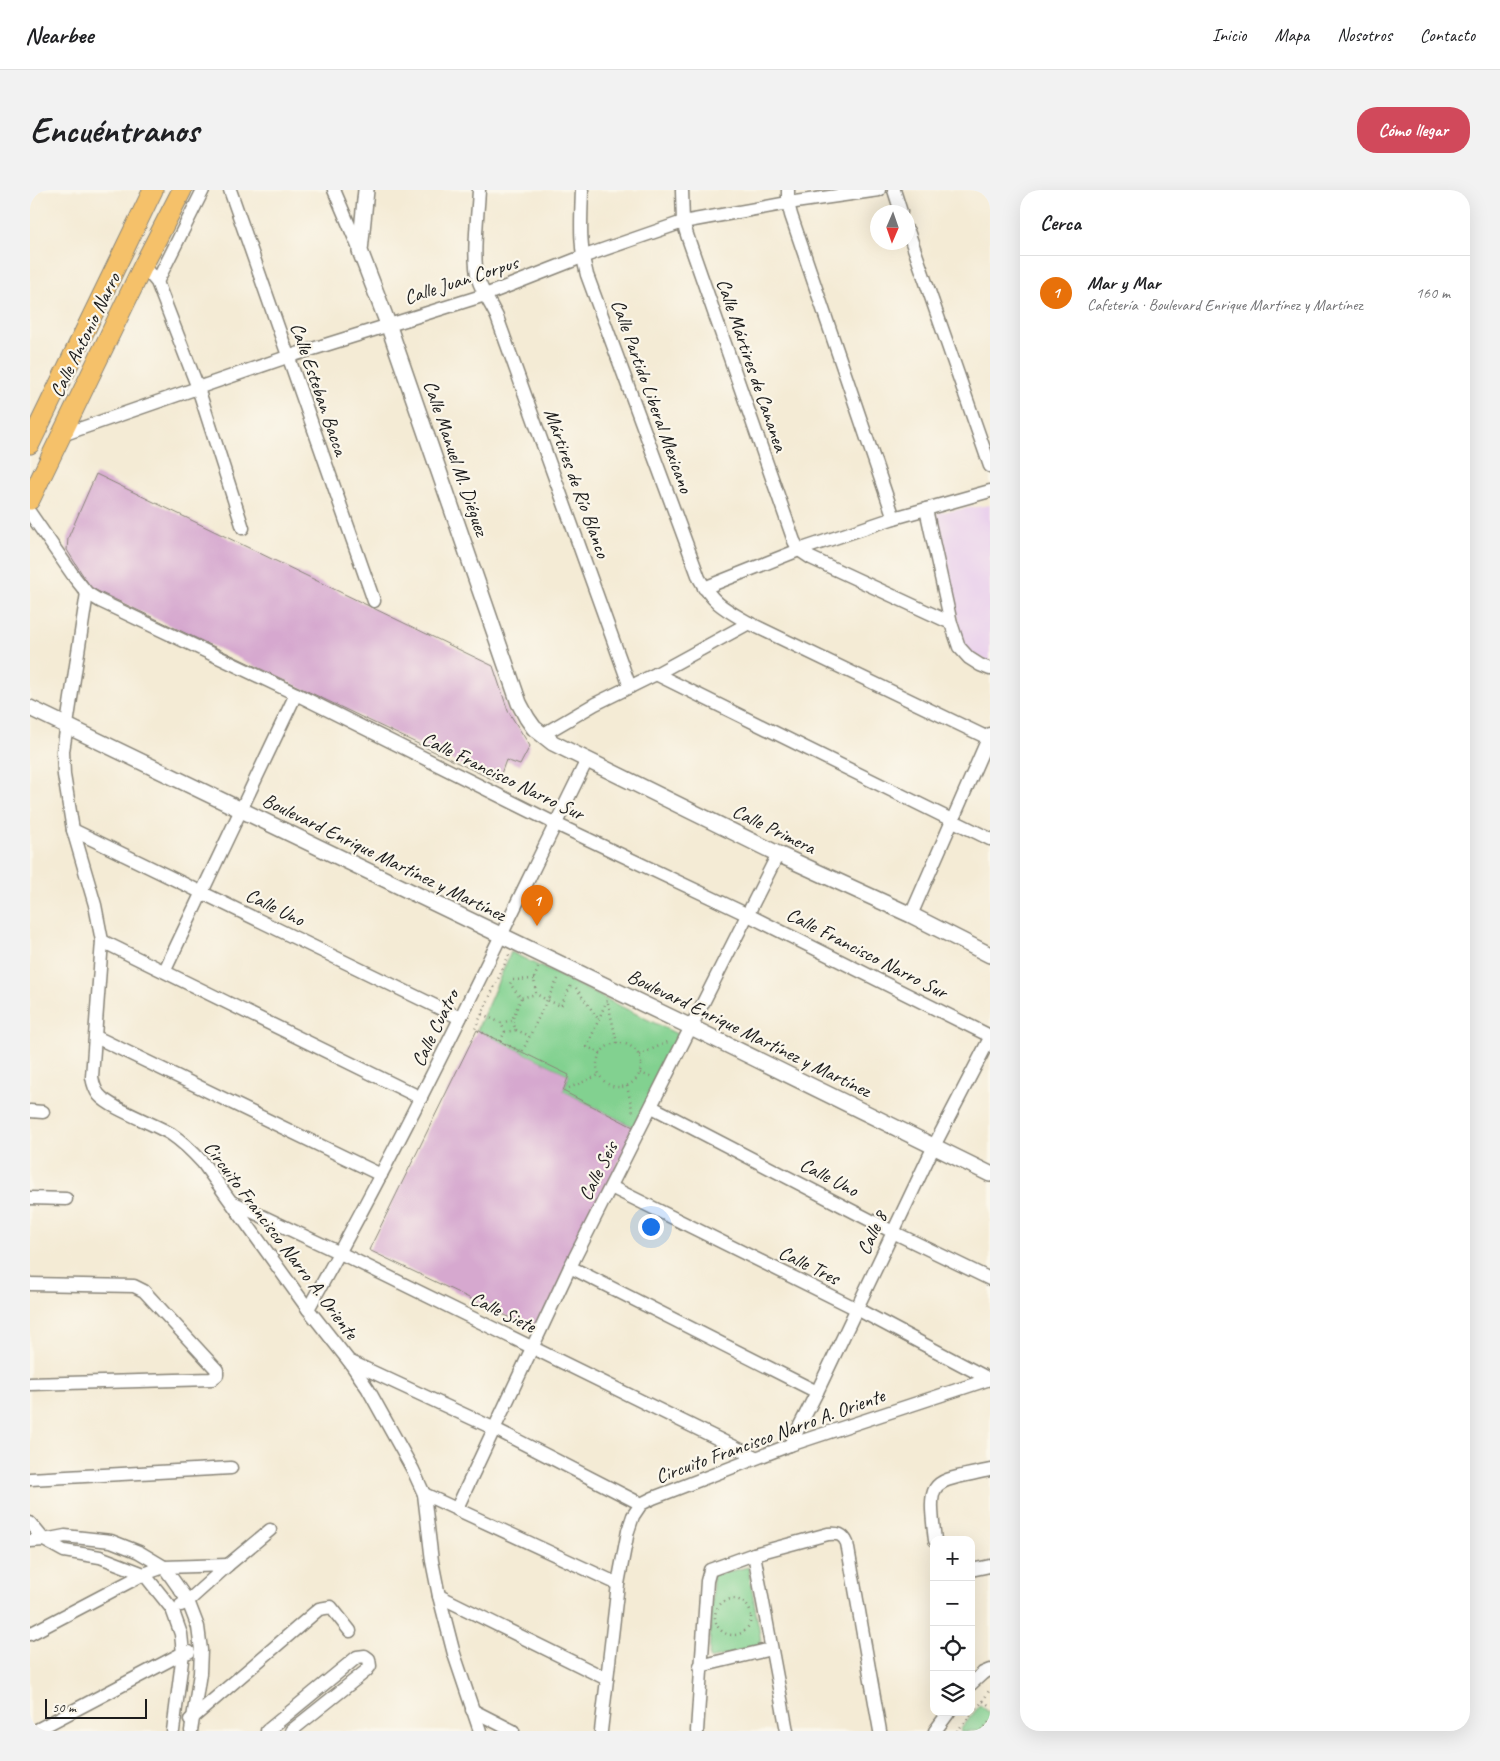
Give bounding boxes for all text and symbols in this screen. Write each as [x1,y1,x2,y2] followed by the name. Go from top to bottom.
[25,20,93,50] text: Nearbee
[1212,24,1246,46] text: Inicio
[1274,24,1309,46] text: Mapa
[1337,24,1392,46] text: Nosotros
[1420,24,1475,46] text: Contacto
[1357,107,1470,153] button: Cómo llegar
[30,108,199,153] text: Encuéntranos
[870,205,915,250] north arrow
[1040,210,1081,236] text: Cerca
[401,249,523,310] street label: Calle Juan Corpus
[44,268,126,401] street label: Calle Antonio Narro
[1087,271,1160,295] text: Mar y Mar
[711,275,794,456] street label: Calle Mártires de Cananea
[1052,283,1060,303] text: 1
[1416,283,1450,303] text: 160 m
[1087,295,1362,315] text: Cafetería · Boulevard Enrique Martínez y Martínez
[605,296,699,497] street label: Calle Partido Liberal Mexicano
[285,319,354,460] street label: Calle Esteban Bacca
[418,377,495,541] street label: Calle Manuel M. Diéguez
[538,405,616,562] street label: Mártires de Río Blanco
[418,726,590,827] street label: Calle Francisco Narro Sur
[258,787,511,928] street label: Boulevard Enrique Martínez y Martínez
[728,798,821,861] street label: Calle Primera
[242,882,309,932] street label: Calle Uno
[521,885,553,926] pin: 1
[782,902,953,1005] street label: Calle Francisco Narro Sur
[623,963,876,1104] street label: Boulevard Enrique Martínez y Martínez
[406,984,465,1071] street label: Calle Cuatro
[573,1135,624,1205] street label: Calle Seis
[198,1136,365,1345] street label: Circuito Francisco Narro A. Oriente
[796,1152,863,1203] street label: Calle Uno
[851,1205,894,1259] street label: Calle 8
[638,1214,664,1240] your location
[775,1240,845,1291] street label: Calle Tres
[466,1286,541,1339] street label: Calle Siete
[652,1382,889,1489] street label: Circuito Francisco Narro A. Oriente
[930,1536,975,1716] map controls
[930,1536,975,1581] button: +
[930,1581,975,1626] button: −
[930,1626,975,1671] button: locate
[930,1671,975,1716] button: layers
[45,1696,148,1719] scale bar
[52,1699,76,1716] text: 50 m

